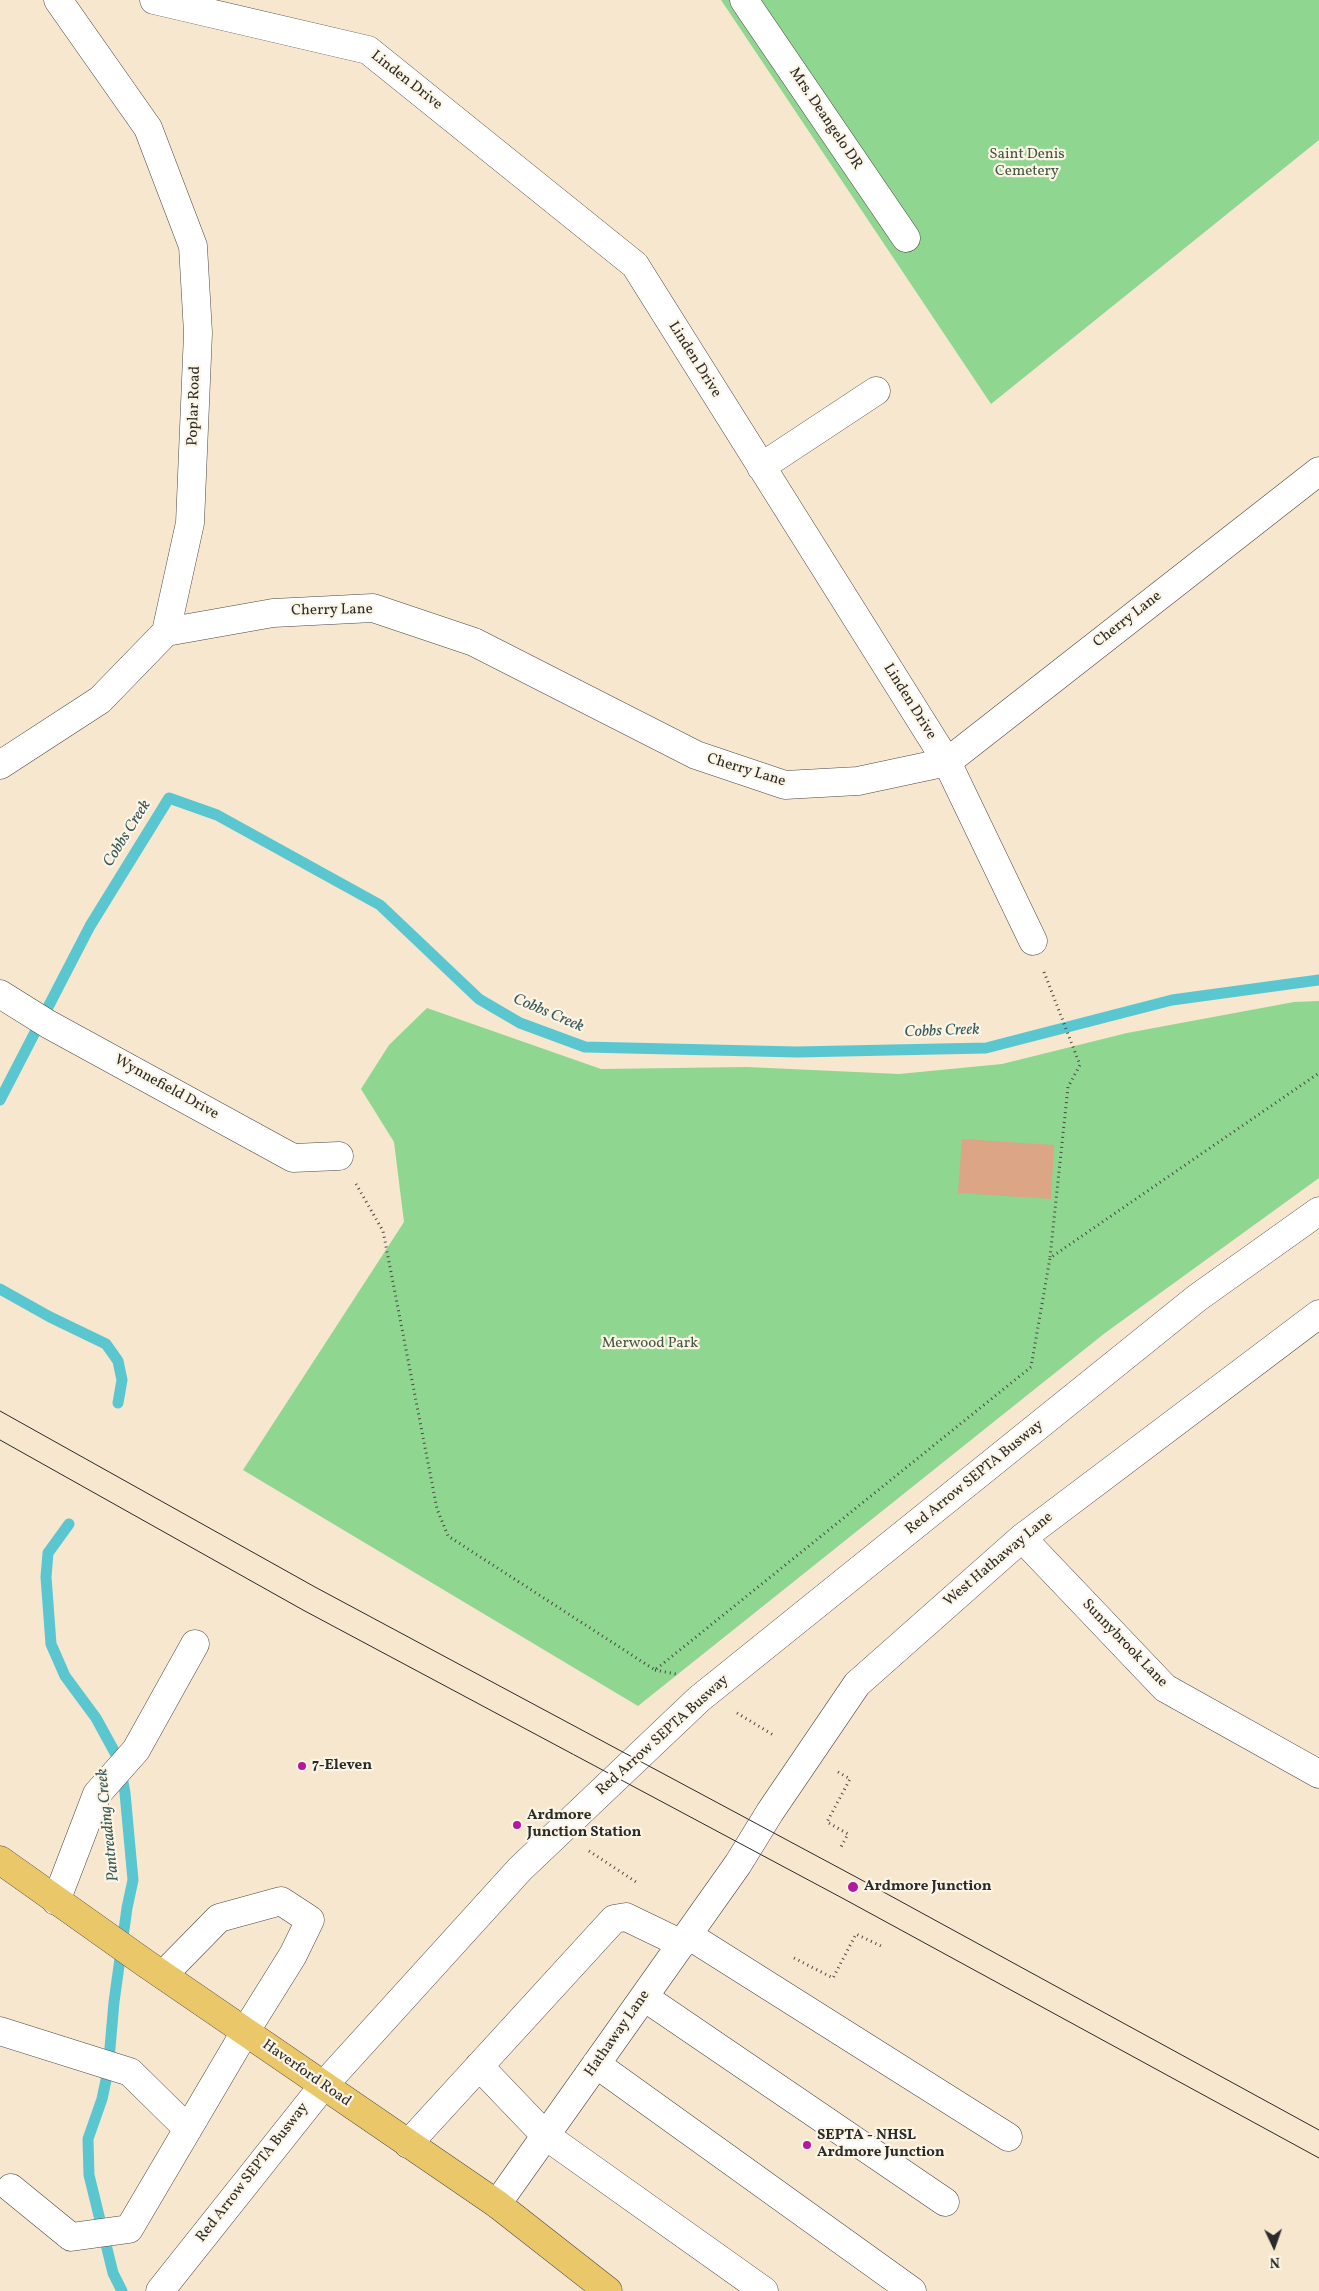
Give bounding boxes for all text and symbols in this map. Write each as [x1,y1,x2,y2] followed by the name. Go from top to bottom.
[367,47,445,115] street label: Linden Drive
[784,65,866,173] street label: Mrs. Deangelo DR
[989,146,1065,181] park label: Saint Denis Cemetery
[664,319,724,401] street label: Linden Drive
[185,366,205,446] street label: Poplar Road
[1090,588,1166,652] street label: Cherry Lane
[291,601,373,621] street label: Cherry Lane
[879,661,939,743] street label: Linden Drive
[704,750,788,792] street label: Cherry Lane
[100,797,156,871] water label: Cobbs Creek
[510,990,586,1038] water label: Cobbs Creek
[904,1021,980,1043] water label: Cobbs Creek
[111,1052,221,1124] street label: Wynnefield Drive
[602,1335,698,1353] park label: Merwood Park
[902,1417,1048,1539] street label: Red Arrow SEPTA Busway
[941,1509,1057,1611] street label: West Hathaway Lane
[1077,1596,1171,1692] street label: Sunnybrook Lane
[593,1672,733,1800] street label: Red Arrow SEPTA Busway
[312,1757,372,1775] place label: 7-Eleven
[296,1760,308,1772] marker: 7-Eleven
[94,1767,124,1883] water label: Pantreading Creek
[527,1807,641,1842] place label: Ardmore Junction Station
[511,1819,523,1831] marker: Ardmore Junction Station
[864,1878,992,1896] place label: Ardmore Junction
[846,1880,860,1894] marker: Ardmore Junction
[582,1987,654,2081] street label: Hathaway Lane
[258,2037,354,2111] street label: Haverford Road
[193,2100,313,2246] street label: Red Arrow SEPTA Busway
[817,2127,945,2162] place label: SEPTA - NHSL Ardmore Junction
[801,2139,813,2151] marker: SEPTA - NHSL Ardmore Junction
[1249,2221,1299,2271] north arrow
[1269,2252,1280,2271] text: N

